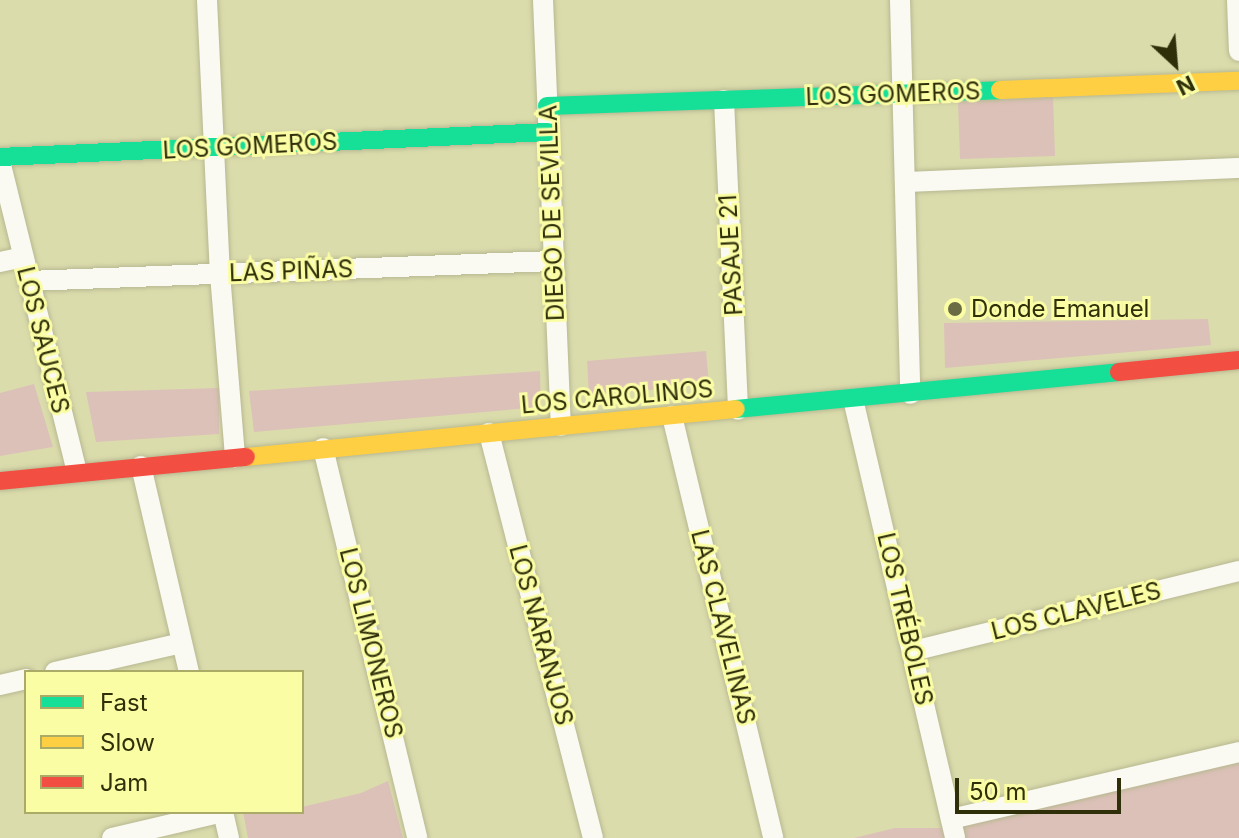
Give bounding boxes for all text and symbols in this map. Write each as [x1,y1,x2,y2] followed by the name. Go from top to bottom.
[1135,24,1215,104] north arrow
[1172,70,1199,101] text: N
[805,77,981,111] street label: LOS GOMEROS
[534,104,570,322] street label: DIEGO DE SEVILLA
[162,127,338,165] street label: LOS GOMEROS
[713,194,749,316] street label: PASAJE 21
[228,254,354,288] street label: LAS PIÑAS
[11,264,75,416] street label: LOS SAUCES
[971,295,1149,323] place label: Donde Emanuel
[946,300,964,318] marker: Donde Emanuel
[520,374,714,420] street label: LOS CAROLINOS
[685,527,761,727] street label: LAS CLAVELINAS
[871,530,939,708] street label: LOS TRÉBOLES
[503,542,579,728] street label: LOS NARANJOS
[333,545,409,741] street label: LOS LIMONEROS
[988,576,1164,646] street label: LOS CLAVELES
[24,670,304,814] legend
[100,688,148,717] text: Fast
[100,728,155,757] text: Slow
[959,762,1125,812] scale bar
[100,768,148,797] text: Jam
[969,777,1027,806] text: 50 m

